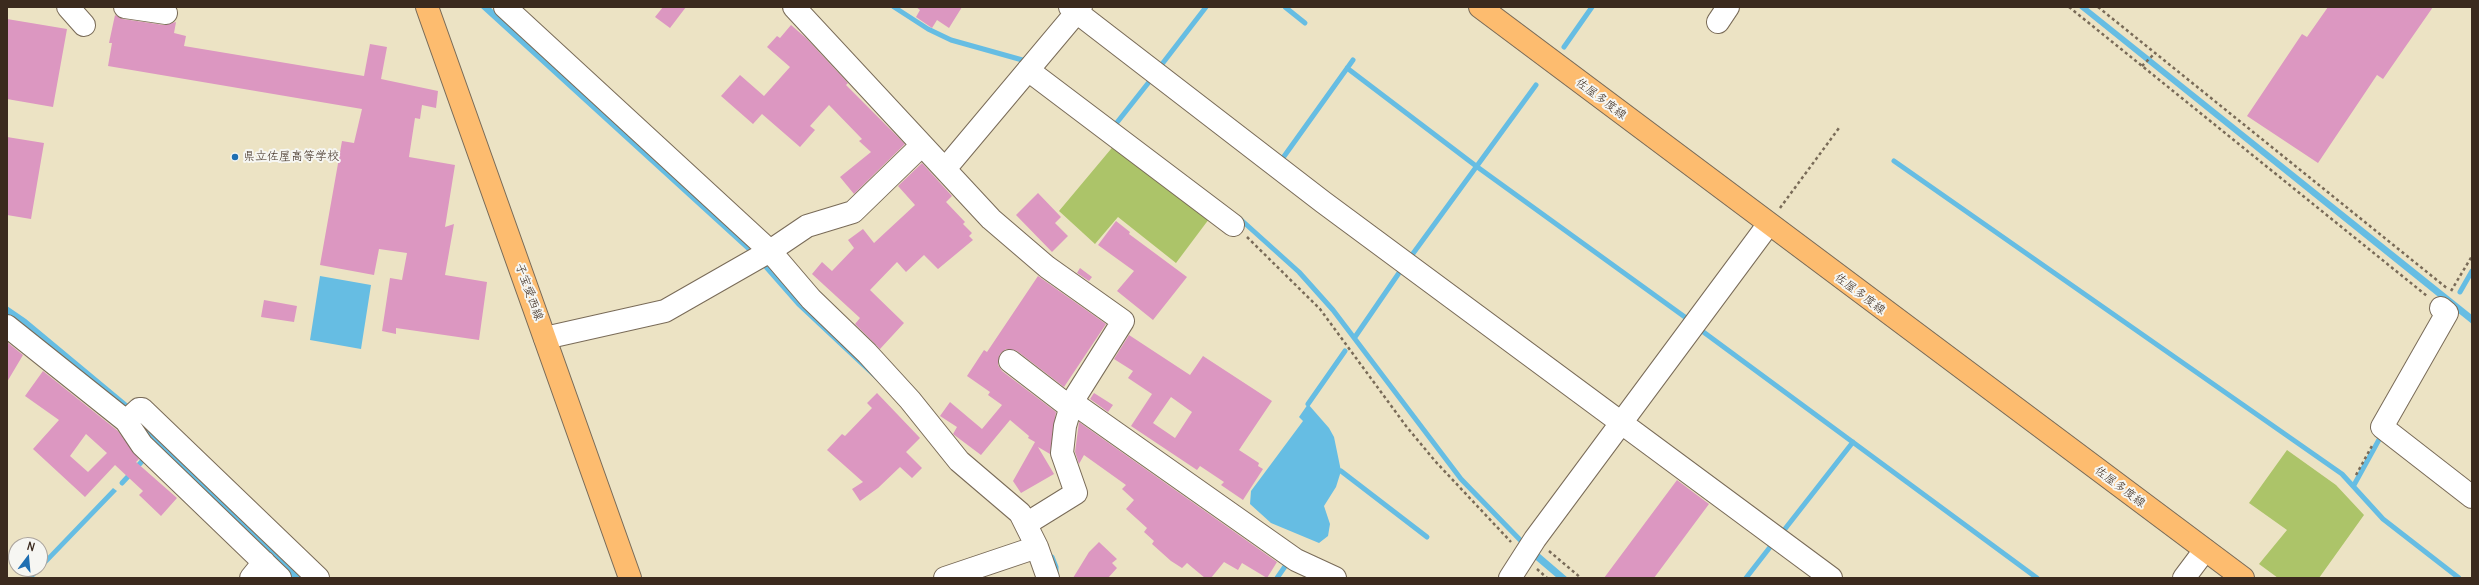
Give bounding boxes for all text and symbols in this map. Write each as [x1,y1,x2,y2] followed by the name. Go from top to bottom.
[1573,75,1629,123] street label: 佐屋多度線
[243,150,339,164] place label: 県立佐屋高等学校
[230,152,240,162] marker: 県立佐屋高等学校
[512,261,546,323] street label: 子宝愛西線
[1832,270,1888,318] street label: 佐屋多度線
[2092,463,2148,511] street label: 佐屋多度線
[8,537,48,577] north arrow
[25,539,37,554] text: N

